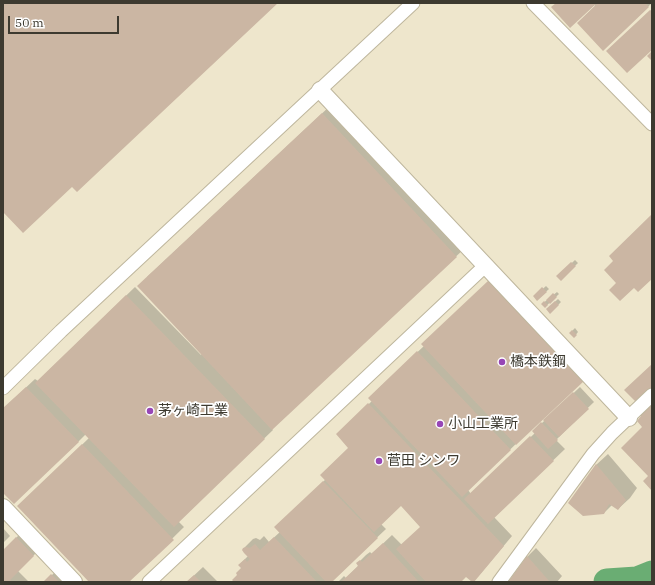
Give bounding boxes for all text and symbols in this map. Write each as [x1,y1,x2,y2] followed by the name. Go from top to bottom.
[10,8,121,34] scale bar
[15,15,44,30] text: 50 m
[510,354,566,370] place label: 橋本鉄鋼
[497,357,507,367] marker: 橋本鉄鋼
[158,403,228,419] place label: 茅ヶ崎工業
[145,406,155,416] marker: 茅ヶ崎工業
[448,416,518,432] place label: 小山工業所
[435,419,445,429] marker: 小山工業所
[387,453,460,469] place label: 菅田 シンワ
[374,456,384,466] marker: 菅田 シンワ

